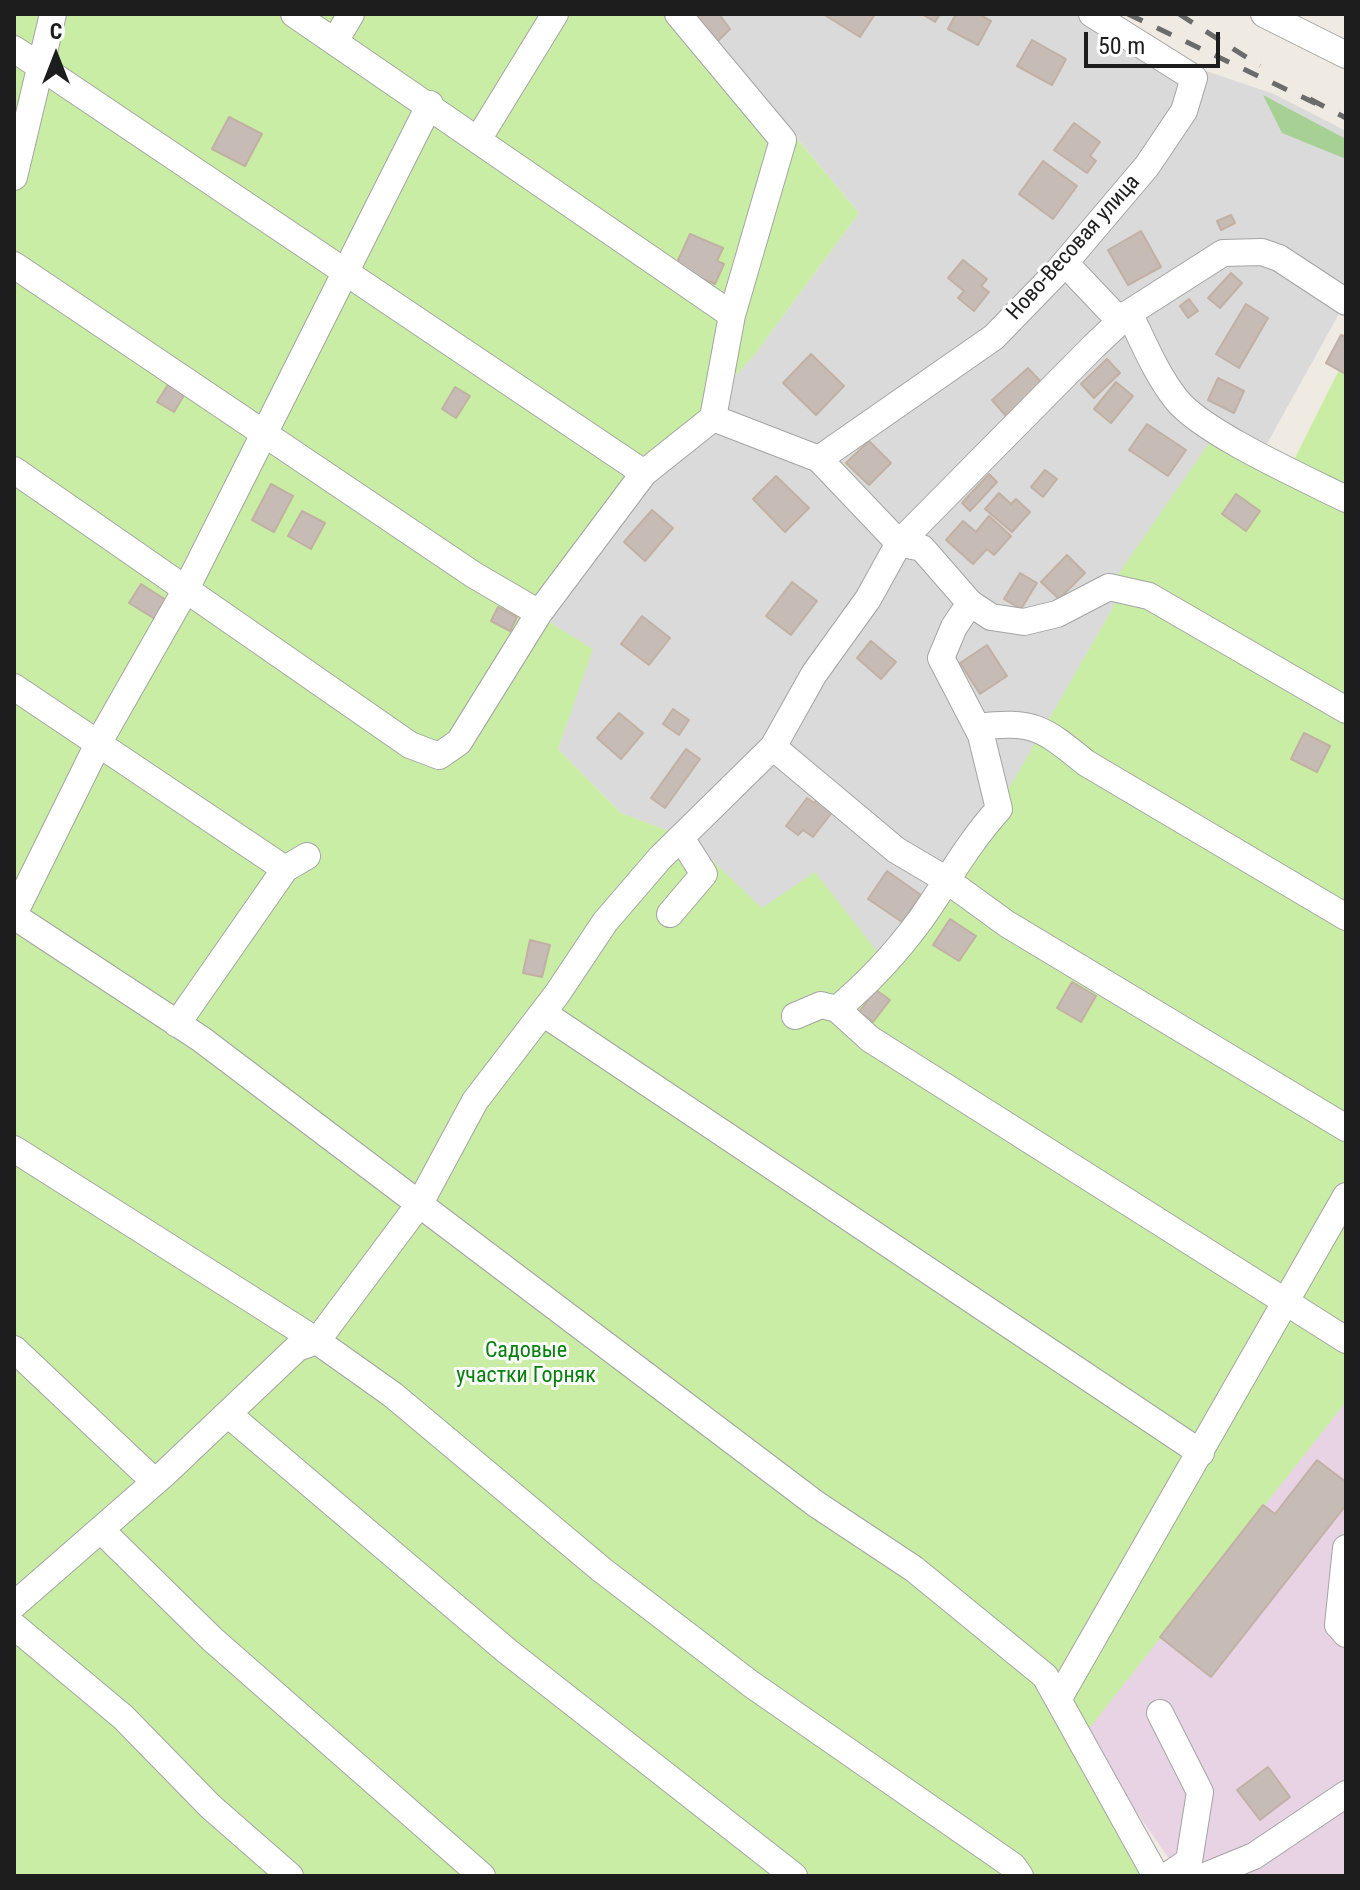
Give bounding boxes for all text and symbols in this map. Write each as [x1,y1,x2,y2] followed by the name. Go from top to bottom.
[16,16,96,96] north arrow
[1088,16,1224,66] scale bar
[50,19,62,44] text: С
[1098,32,1145,60] text: 50 m
[1002,170,1146,326] street label: Ново-Весовая улица
[456,1338,596,1390] park label: Садовые участки Горняк

